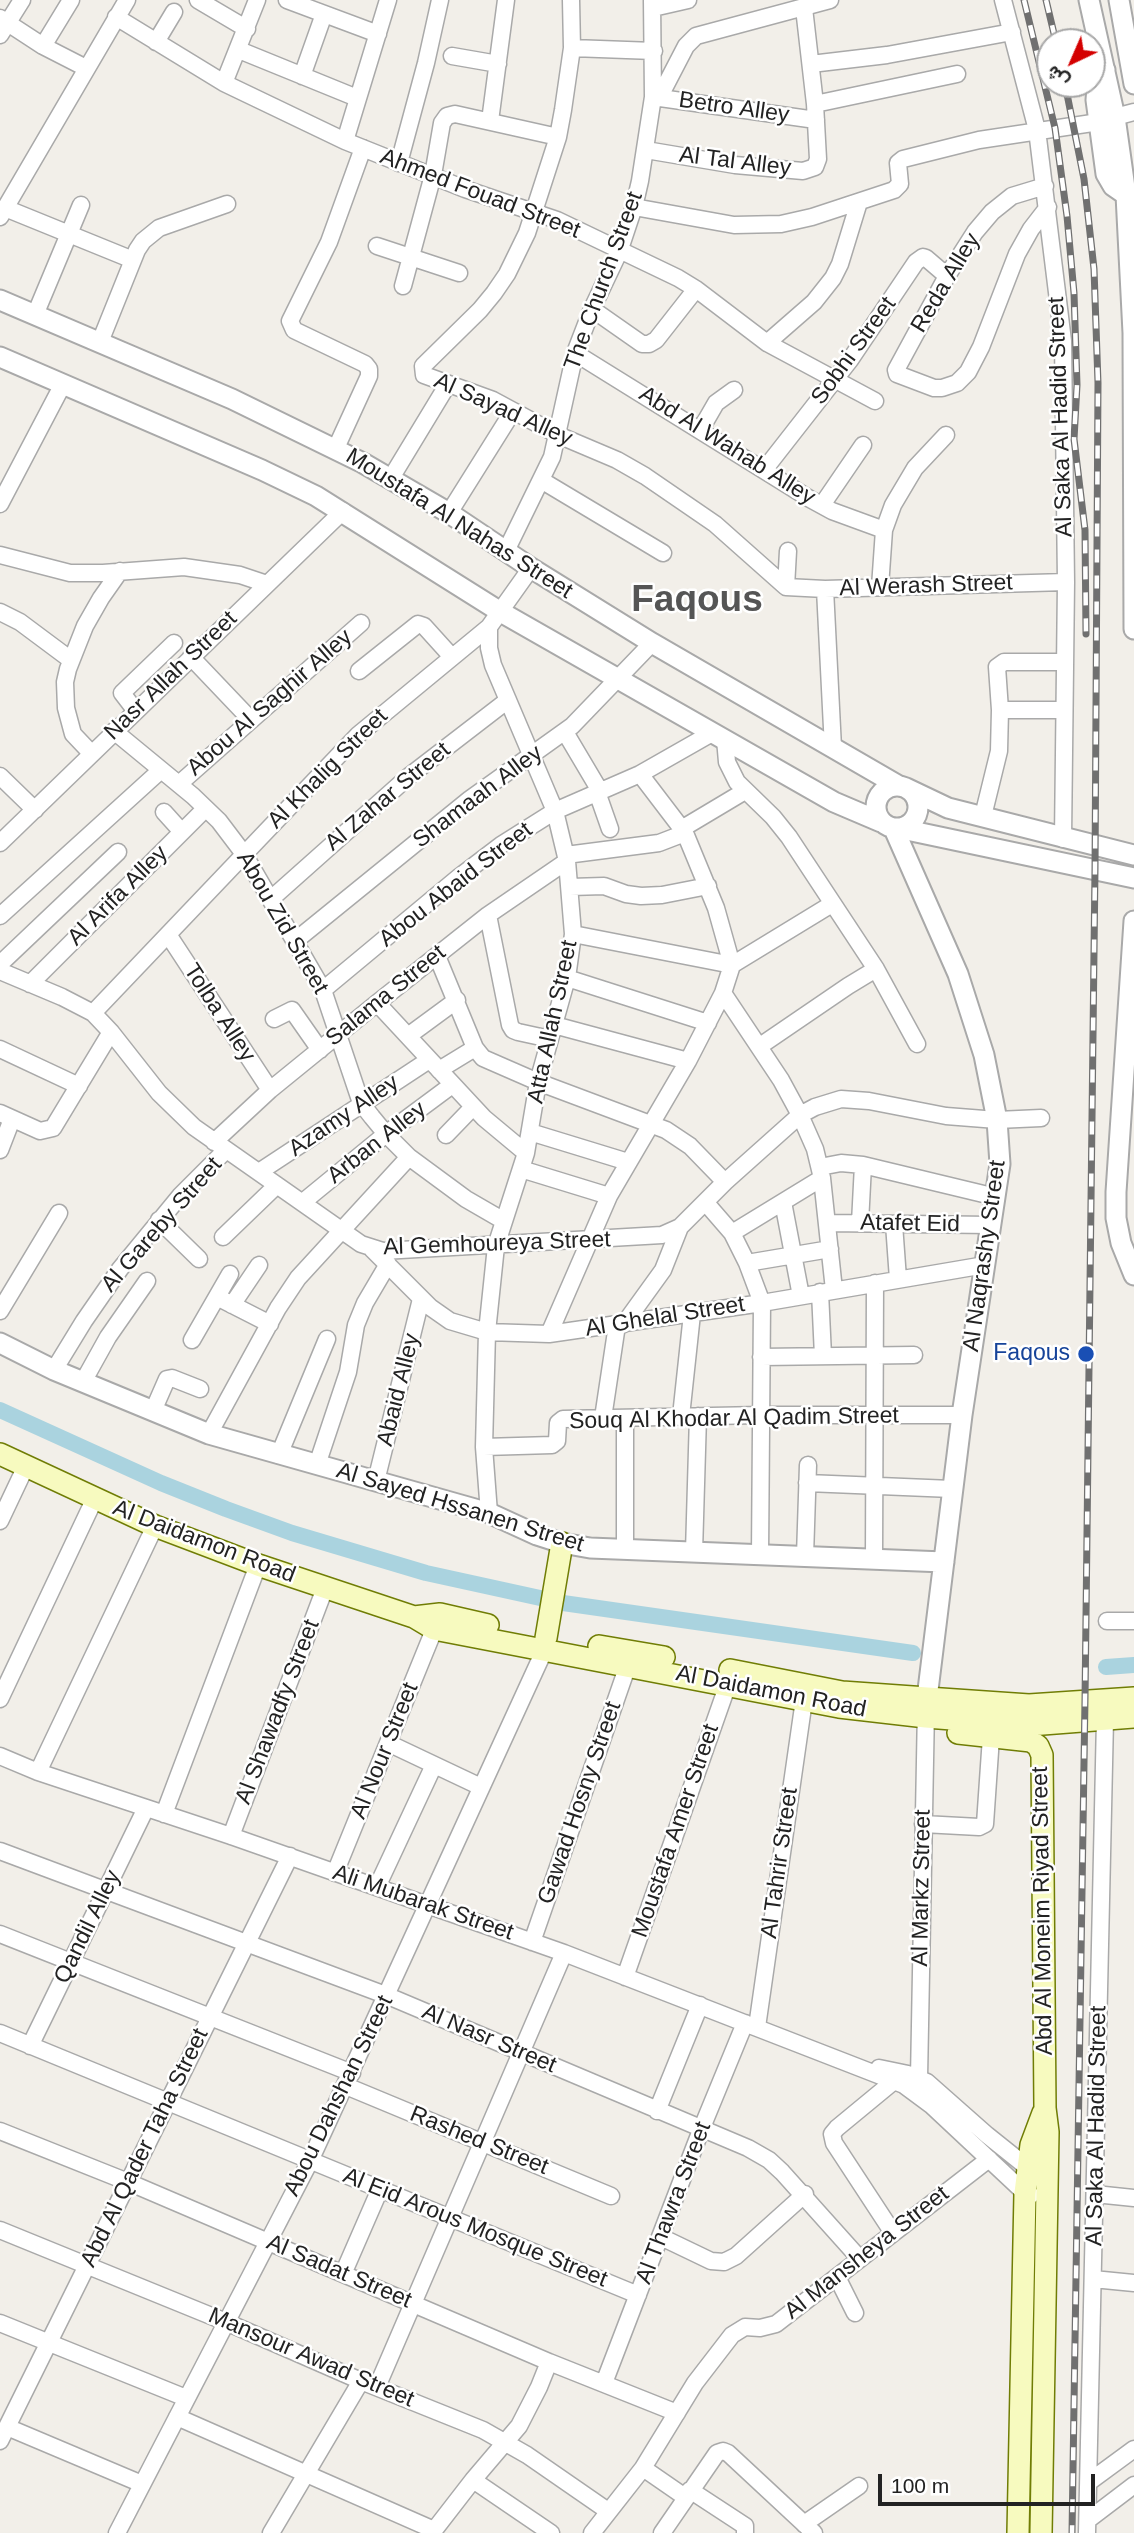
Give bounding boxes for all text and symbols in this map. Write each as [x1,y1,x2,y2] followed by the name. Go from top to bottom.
[1036,28,1106,98] north arrow
[1042,62,1073,93] text: ش
[677,87,791,129] street label: Betro Alley
[677,141,793,183] street label: Al Tal Alley
[376,143,584,245] street label: Ahmed Fouad Street
[559,188,649,374] street label: The Church Street
[906,228,986,338] street label: Reda Alley
[806,292,902,410] street label: Sobhi Street
[1043,296,1079,538] street label: Al Saka Al Hadid Street
[430,367,576,453] street label: Al Sayad Alley
[634,381,820,511] street label: Abd Al Wahab Alley
[341,443,577,605] street label: Moustafa Al Nahas Street
[839,569,1013,603] street label: Al Werash Street
[631,579,763,623] district label: Faqous
[99,606,243,746] street label: Nasr Allah Street
[182,624,358,782] street label: Abou Al Saghir Alley
[262,703,394,835] street label: Al Khalig Street
[320,737,456,857] street label: Al Zahar Street
[408,739,548,855] street label: Shamaah Alley
[374,817,538,953] street label: Abou Abaid Street
[62,840,174,952] street label: Al Arifa Alley
[230,847,334,999] street label: Abou Zid Street
[522,938,584,1106] street label: Atta Allah Street
[321,939,451,1053] street label: Salama Street
[177,959,261,1067] street label: Tolba Alley
[284,1069,404,1163] street label: Azamy Alley
[322,1096,432,1190] street label: Arban Alley
[96,1152,228,1298] street label: Al Gareby Street
[958,1159,1012,1353] street label: Al Naqrashy Street
[860,1209,960,1239] street label: Atafet Eid
[383,1226,611,1262] street label: Al Gemhoureya Street
[583,1291,747,1343] street label: Al Ghelal Street
[372,1331,426,1449] street label: Abaid Alley
[993,1340,1070,1368] place label: Faqous
[1076,1344,1096,1364] marker: Faqous
[569,1402,899,1436] street label: Souq Al Khodar Al Qadim Street
[333,1457,587,1559] street label: Al Sayed Hssanen Street
[109,1495,299,1589] street label: Al Daidamon Road
[230,1616,326,1808] street label: Al Shawadfy Street
[674,1660,868,1724] street label: Al Daidamon Road
[345,1679,425,1823] street label: Al Nour Street
[532,1698,628,1908] street label: Gawad Hosny Street
[627,1721,725,1941] street label: Moustafa Amer Street
[1027,1766,1059,2056] street label: Abd Al Moneim Riyad Street
[756,1786,804,1940] street label: Al Tahrir Street
[907,1809,937,1967] street label: Al Markz Street
[329,1859,517,1947] street label: Ali Mubarak Street
[49,1866,127,1988] street label: Qandil Alley
[278,1991,400,2201] street label: Abou Dahshan Street
[418,1998,560,2080] street label: Al Nasr Street
[1081,2006,1113,2246] street label: Al Saka Al Hadid Street
[75,2024,215,2272] street label: Abd Al Qader Taha Street
[406,2101,552,2181] street label: Rashed Street
[630,2118,718,2288] street label: Al Thawra Street
[339,2162,611,2294] street label: Al Eid Arous Mosque Street
[779,2180,955,2326] street label: Al Mansheya Street
[262,2229,416,2315] street label: Al Sadat Street
[204,2302,418,2414] street label: Mansour Awad Street
[882,2460,1099,2504] scale bar
[891,2474,949,2497] text: 100 m

